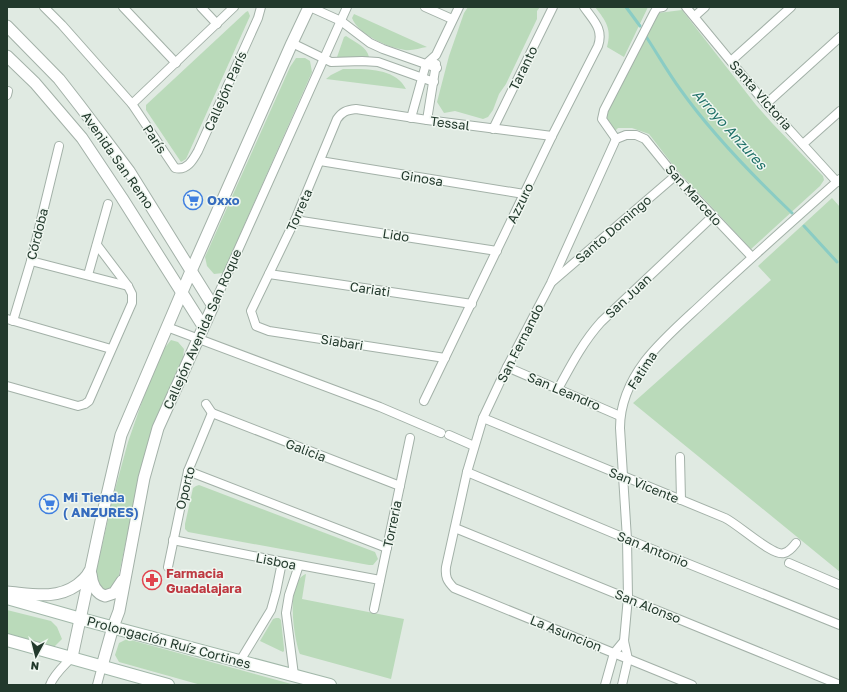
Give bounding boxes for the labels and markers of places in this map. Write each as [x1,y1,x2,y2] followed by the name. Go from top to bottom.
[182,189,204,211] supermarket icon: Oxxo
[207,192,240,208] place label: Oxxo
[63,489,139,520] place label: Mi Tienda ( ANZURES)
[38,493,60,515] supermarket icon: Mi Tienda ( ANZURES)
[166,565,242,596] place label: Farmacia Guadalajara
[141,569,163,591] pharmacy icon: Farmacia Guadalajara

